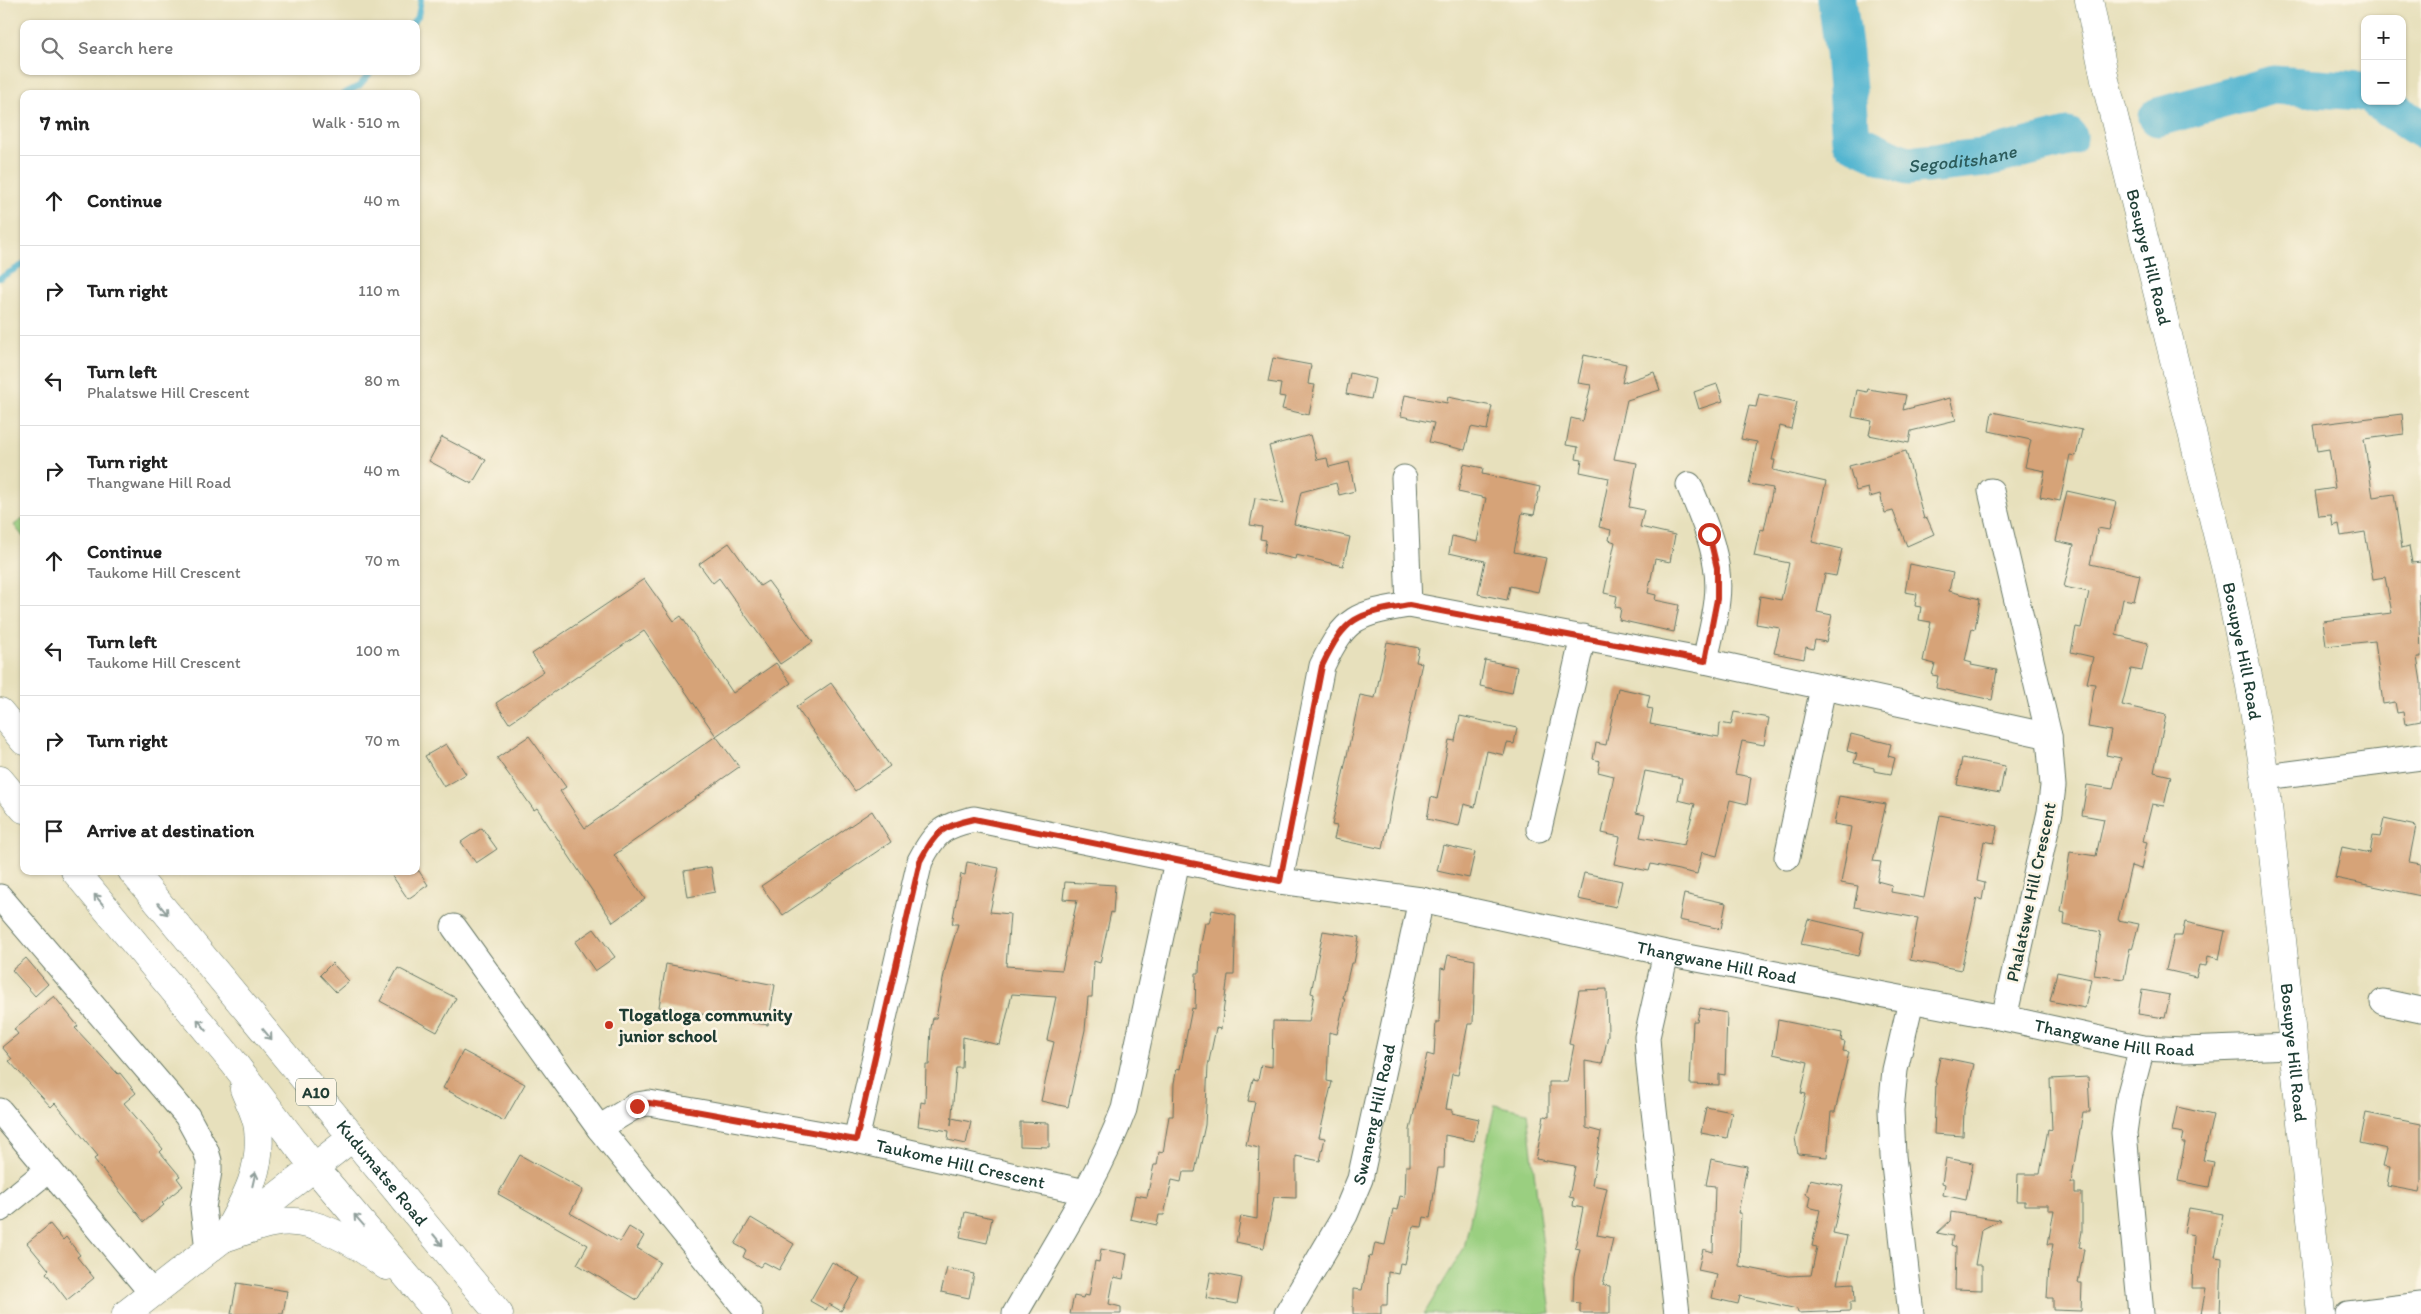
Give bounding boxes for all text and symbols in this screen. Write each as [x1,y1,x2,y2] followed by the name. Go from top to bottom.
[2361,15,2406,105] map controls
[2361,15,2406,60] button: +
[20,20,420,75] search box
[38,34,66,62] icon: search
[78,36,173,59] text: Search here
[2361,60,2406,105] button: −
[40,110,89,135] text: 7 min
[312,113,400,132] text: Walk · 510 m
[1907,139,2020,178] water label: Segoditshane
[40,187,68,215] icon: ahead
[2121,187,2176,328] street label: Bosupye Hill Road
[87,189,162,212] text: Continue
[363,191,400,210] text: 40 m
[40,277,68,305] icon: right
[87,279,168,302] text: Turn right
[358,281,400,300] text: 110 m
[87,360,157,383] text: Turn left
[40,367,68,395] icon: left
[364,371,400,390] text: 80 m
[87,383,250,402] text: Phalatswe Hill Crescent
[87,450,168,473] text: Turn right
[40,457,68,485] icon: right
[363,461,400,480] text: 40 m
[87,473,231,492] text: Thangwane Hill Road
[1698,523,1721,546] route start
[87,540,162,563] text: Continue
[40,547,68,575] icon: ahead
[365,551,400,570] text: 70 m
[87,563,241,582] text: Taukome Hill Crescent
[2218,580,2266,722] street label: Bosupye Hill Road
[87,630,157,653] text: Turn left
[40,637,68,665] icon: left
[356,641,400,660] text: 100 m
[87,653,241,672] text: Taukome Hill Crescent
[40,727,68,755] icon: right
[87,729,168,752] text: Turn right
[365,731,400,750] text: 70 m
[2001,800,2061,984] street label: Phalatswe Hill Crescent
[40,817,68,845] icon: arrive
[87,819,254,842] text: Arrive at destination
[93,893,104,906] one-way arrow
[158,902,169,915] one-way arrow
[1635,936,1799,989] street label: Thangwane Hill Road
[2276,982,2312,1123] street label: Bosupye Hill Road
[618,1004,793,1047] place label: Tlogatloga community junior school
[2032,1014,2195,1061] street label: Thangwane Hill Road
[197,1019,208,1032] one-way arrow
[603,1019,615,1031] marker: Tlogatloga community junior school
[262,1027,273,1040] one-way arrow
[1348,1042,1400,1188] street label: Swaneng Hill Road
[296,1078,336,1106] road number: A10
[626,1095,649,1118] route end
[332,1115,433,1231] street label: Kudumatse Road
[874,1134,1048,1194] street label: Taukome Hill Crescent
[250,1171,259,1187] one-way arrow
[353,1213,364,1226] one-way arrow
[432,1233,443,1246] one-way arrow

